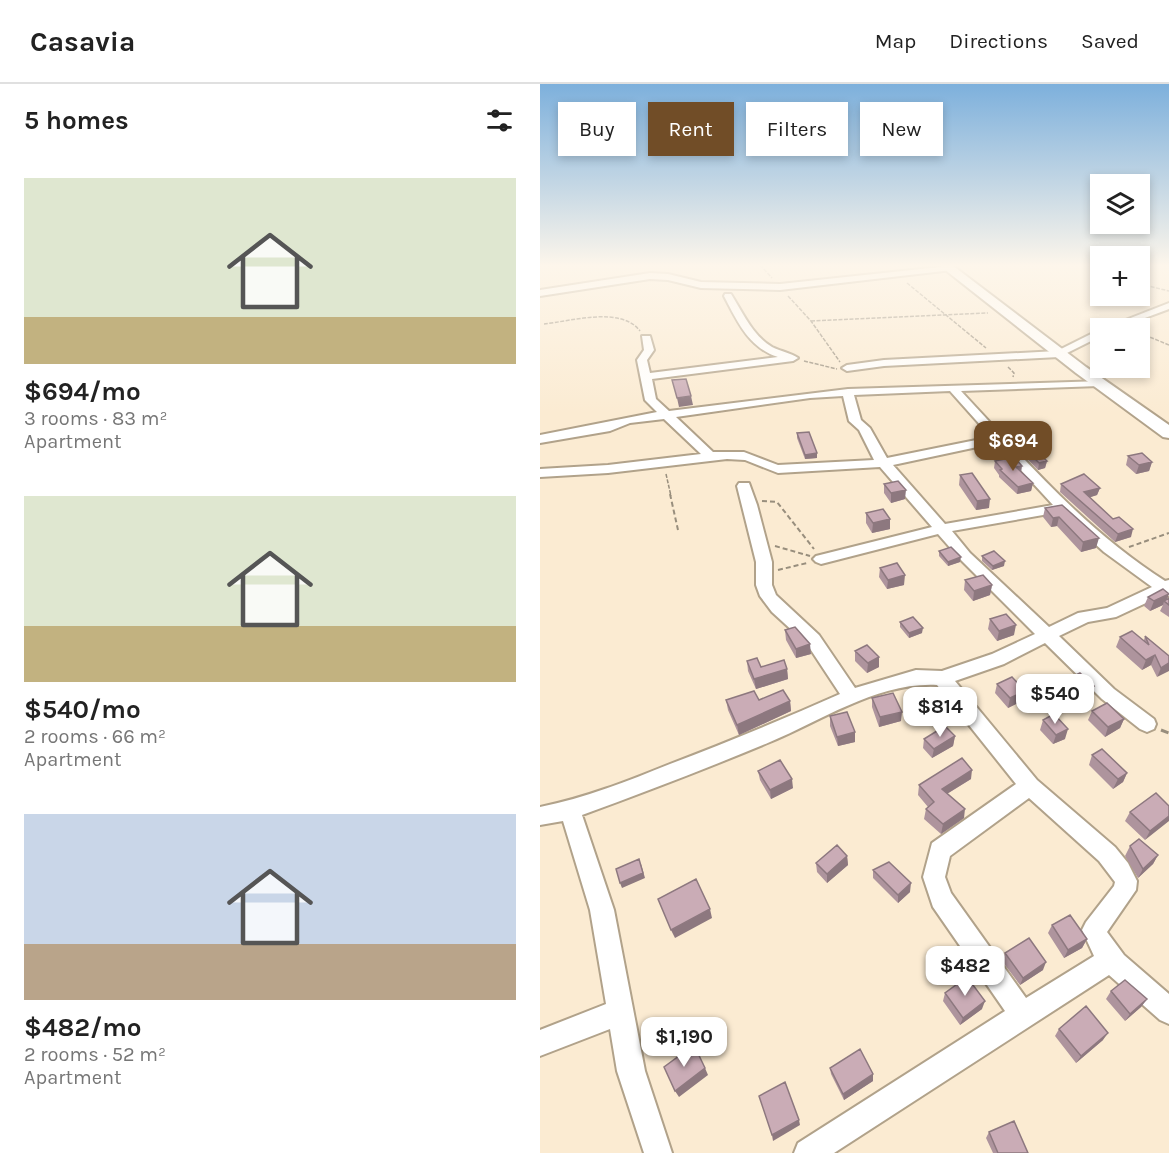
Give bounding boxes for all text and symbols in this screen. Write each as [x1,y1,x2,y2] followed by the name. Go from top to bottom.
[30,25,135,58] text: Casavia
[875,29,916,53] text: Map
[949,29,1048,53] text: Directions
[1081,29,1139,53] text: Saved
[558,102,636,156] chip: Buy
[648,102,734,156] chip: Rent
[746,102,848,156] chip: Filters
[860,102,943,156] chip: New
[483,104,516,137] icon: filters
[24,105,129,136] text: 5 homes
[1090,174,1150,378] map controls
[1090,174,1150,234] button: layers
[216,217,324,325] icon: home
[1090,246,1150,306] button: +
[1090,318,1150,378] button: −
[24,376,141,407] text: $694/mo
[24,407,168,430] text: 3 rooms · 83 m²
[977,421,1049,472] pin: $694
[988,429,1038,452] text: $694
[24,430,122,453] text: Apartment
[216,535,324,643] icon: home
[1019,674,1091,725] pin: $540
[1030,682,1080,705] text: $540
[904,687,976,738] pin: $814
[24,694,141,725] text: $540/mo
[917,695,963,718] text: $814
[24,725,166,748] text: 2 rooms · 66 m²
[24,748,122,771] text: Apartment
[216,853,324,961] icon: home
[929,946,1001,997] pin: $482
[940,954,990,977] text: $482
[24,1012,142,1043] text: $482/mo
[635,1017,733,1068] pin: $1,190
[655,1025,713,1048] text: $1,190
[24,1043,166,1066] text: 2 rooms · 52 m²
[24,1066,122,1089] text: Apartment

